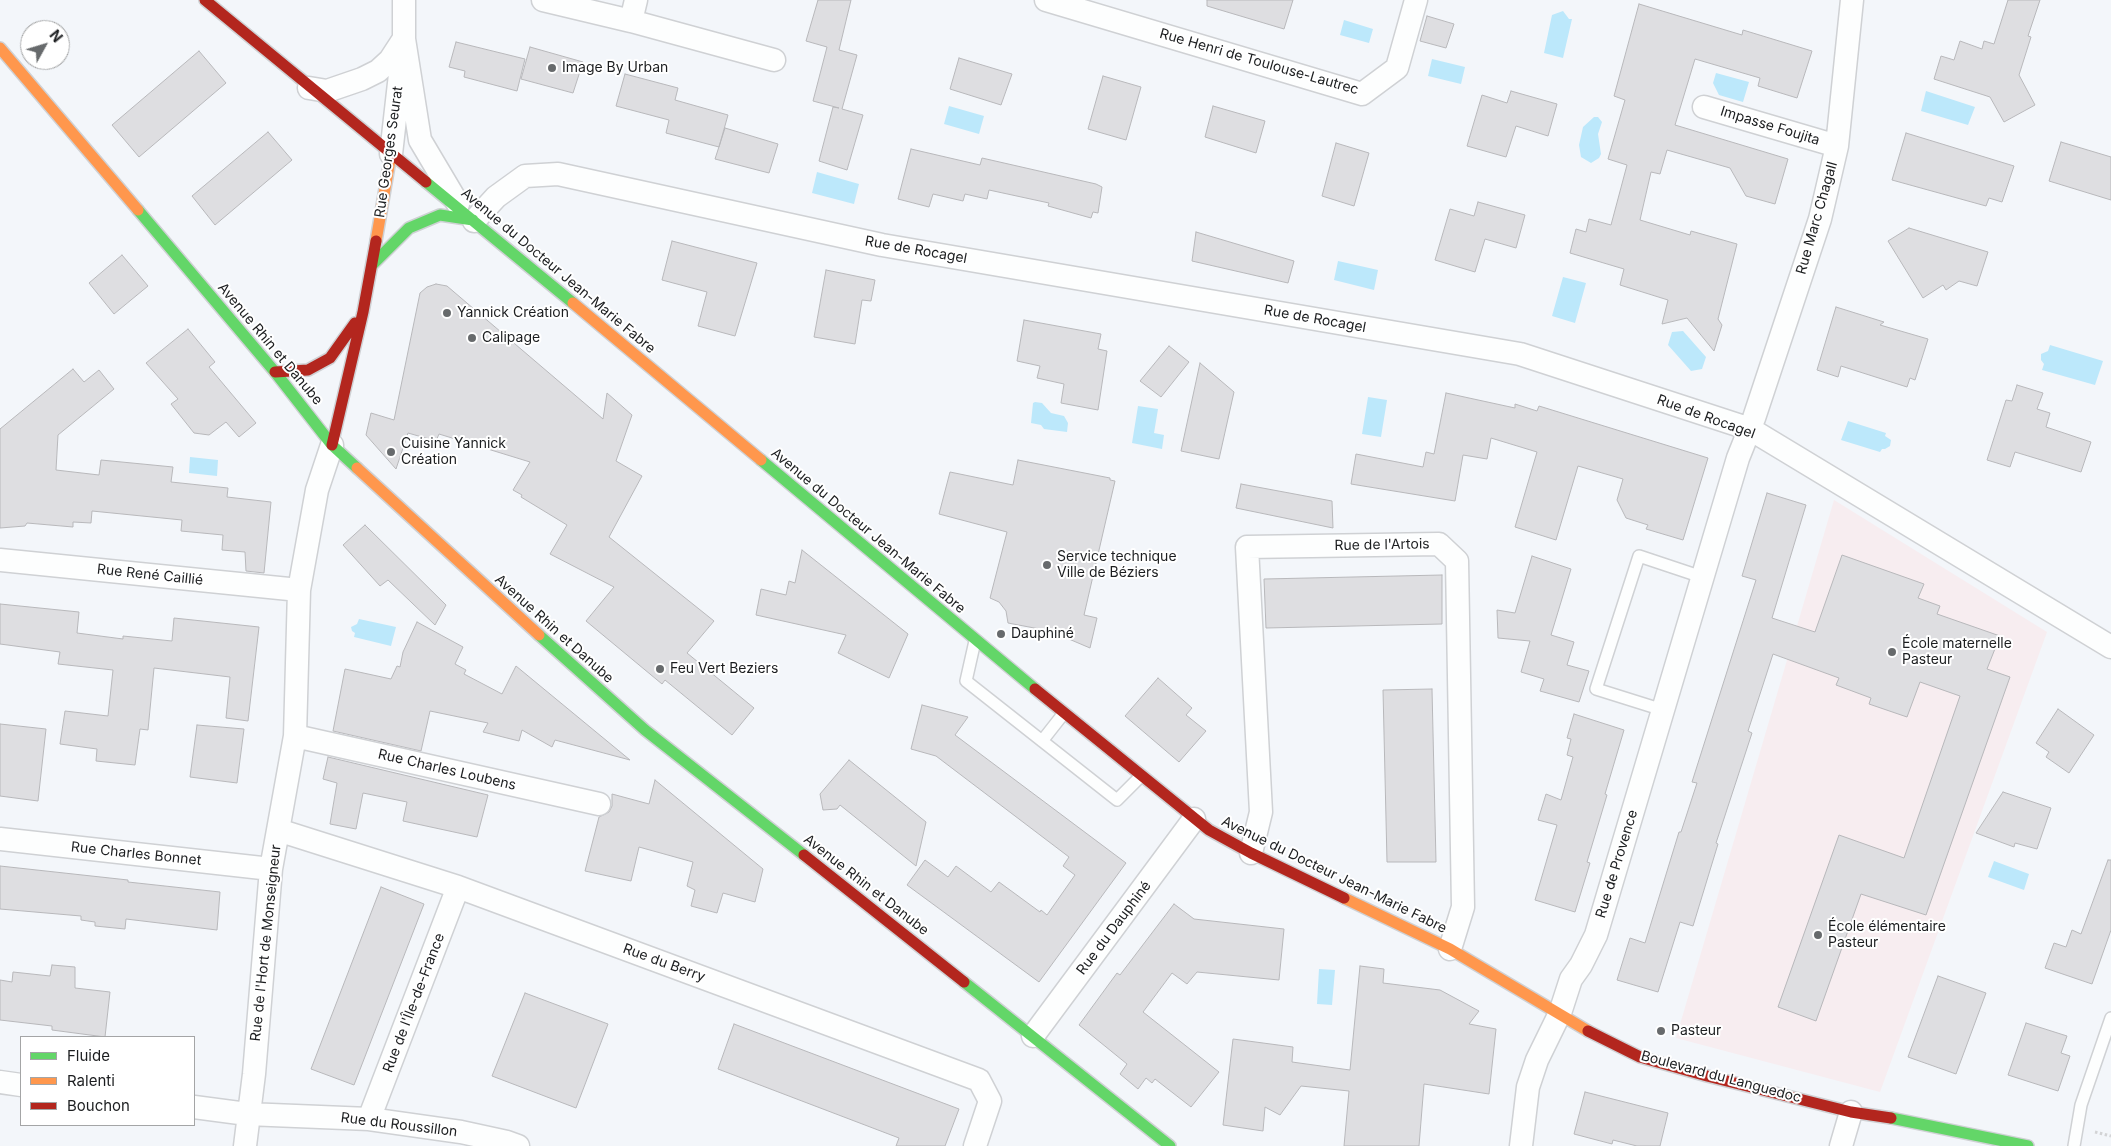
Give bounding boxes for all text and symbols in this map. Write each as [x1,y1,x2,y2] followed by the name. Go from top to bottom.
[20,20,70,70] north arrow
[46,26,66,45] text: N
[1158,26,1360,98] street label: Rue Henri de Toulouse-Lautrec
[562,60,668,76] place label: Image By Urban
[546,62,558,74] marker: Image By Urban
[371,85,407,219] street label: Rue Georges Seurat
[1718,103,1822,149] street label: Impasse Foujita
[1793,160,1841,276] street label: Rue Marc Chagall
[457,185,659,357] street label: Avenue du Docteur Jean-Marie Fabre
[864,233,968,267] street label: Rue de Rocagel
[214,280,326,408] street label: Avenue Rhin et Danube
[1263,302,1367,336] street label: Rue de Rocagel
[457,305,569,321] place label: Yannick Création
[441,307,453,319] marker: Yannick Création
[482,330,540,346] place label: Calipage
[466,332,478,344] marker: Calipage
[1655,391,1757,443] street label: Rue de Rocagel
[401,436,506,468] place label: Cuisine Yannick Création
[767,445,969,617] street label: Avenue du Docteur Jean-Marie Fabre
[385,446,397,458] marker: Cuisine Yannick Création
[1334,536,1430,554] street label: Rue de l'Artois
[1057,549,1177,582] place label: Service technique Ville de Béziers
[1041,559,1053,571] marker: Service technique Ville de Béziers
[96,561,204,589] street label: Rue René Caillié
[491,571,617,687] street label: Avenue Rhin et Danube
[1011,626,1074,642] place label: Dauphiné
[995,628,1007,640] marker: Dauphiné
[1902,636,2012,669] place label: École maternelle Pasteur
[1886,646,1898,658] marker: École maternelle Pasteur
[670,661,778,677] place label: Feu Vert Beziers
[654,663,666,675] marker: Feu Vert Beziers
[376,746,518,794] street label: Rue Charles Loubens
[1593,808,1641,920] street label: Rue de Provence
[1219,813,1449,937] street label: Avenue du Docteur Jean-Marie Fabre
[800,831,932,939] street label: Avenue Rhin et Danube
[70,839,202,869] street label: Rue Charles Bonnet
[247,844,285,1042] street label: Rue de l'Hort de Monseigneur
[1073,878,1155,978] street label: Rue du Dauphiné
[1828,919,1946,952] place label: École élémentaire Pasteur
[1812,929,1824,941] marker: École élémentaire Pasteur
[380,931,448,1075] street label: Rue de l'Île-de-France
[621,940,707,986] street label: Rue du Berry
[1671,1023,1721,1039] place label: Pasteur
[1655,1025,1667,1037] marker: Pasteur
[20,1036,195,1126] legend
[67,1046,110,1065] text: Fluide
[1639,1048,1803,1106] street label: Boulevard du Languedoc
[67,1071,115,1090] text: Ralenti
[67,1096,130,1115] text: Bouchon
[340,1110,458,1140] street label: Rue du Roussillon

